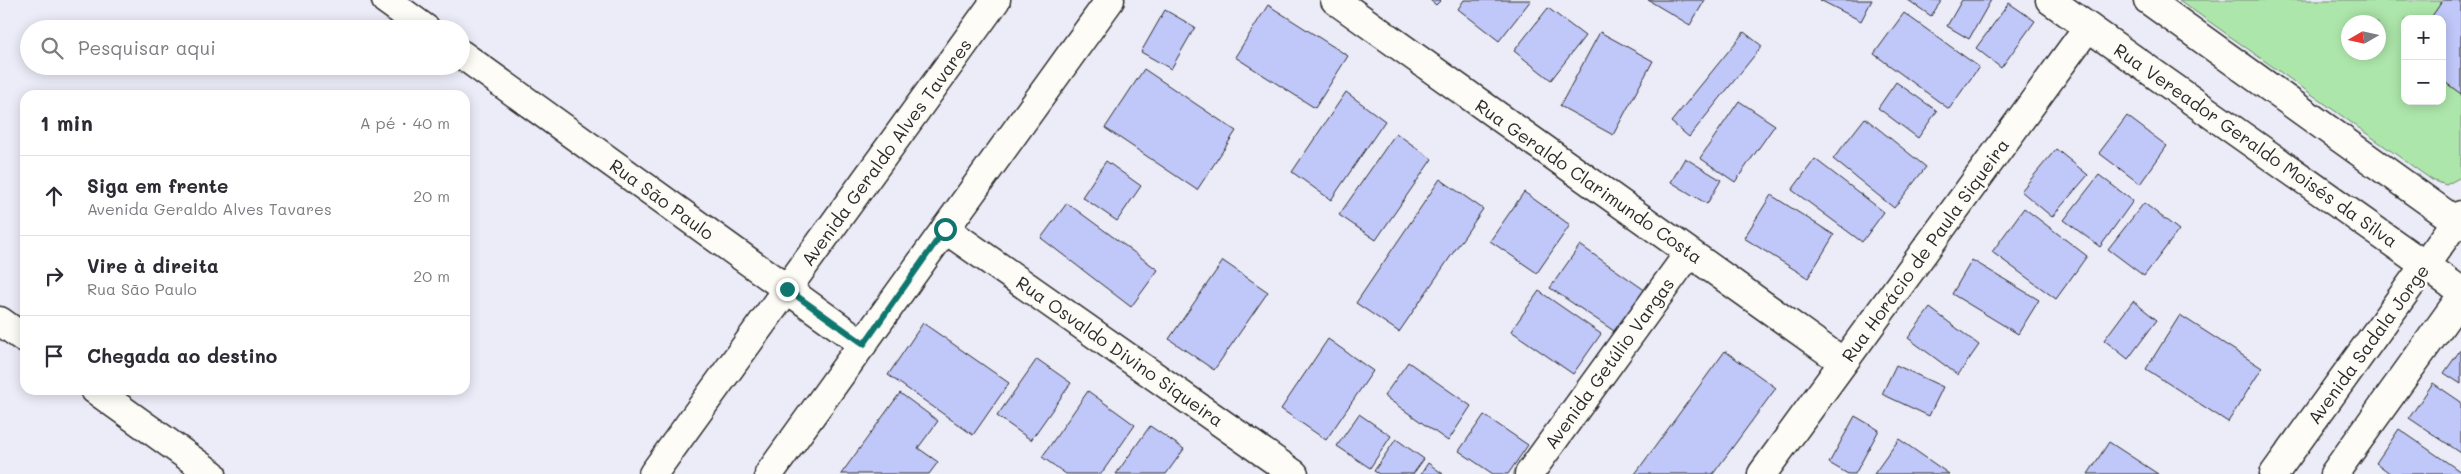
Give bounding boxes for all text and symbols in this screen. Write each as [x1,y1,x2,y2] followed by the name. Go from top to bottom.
[2341,15,2386,60] north arrow
[2401,15,2446,105] map controls
[2401,15,2446,60] button: +
[20,20,470,75] search box
[38,34,66,62] icon: search
[795,34,977,270] street label: Avenida Geraldo Alves Tavares
[78,35,216,60] text: Pesquisar aqui
[2109,37,2403,253] street label: Rua Vereador Geraldo Moisés da Silva
[2401,60,2446,105] button: −
[1471,93,1707,269] street label: Rua Geraldo Clarimundo Costa
[40,109,93,136] text: 1 min
[360,112,450,133] text: A pé · 40 m
[1836,134,2014,366] street label: Rua Horácio de Paula Siqueira
[605,153,719,245] street label: Rua São Paulo
[87,173,228,198] text: Siga em frente
[40,182,68,210] icon: ahead
[413,185,450,206] text: 20 m
[87,198,332,219] text: Avenida Geraldo Alves Tavares
[934,218,957,241] route start
[87,253,219,278] text: Vire à direita
[2302,259,2434,429] street label: Avenida Sadala Jorge
[40,262,68,290] icon: right
[413,265,450,286] text: 20 m
[1012,270,1228,432] street label: Rua Osvaldo Divino Siqueira
[1539,273,1679,453] street label: Avenida Getúlio Vargas
[87,278,197,299] text: Rua São Paulo
[776,278,799,301] route end
[40,342,68,370] icon: arrive
[87,343,277,368] text: Chegada ao destino

